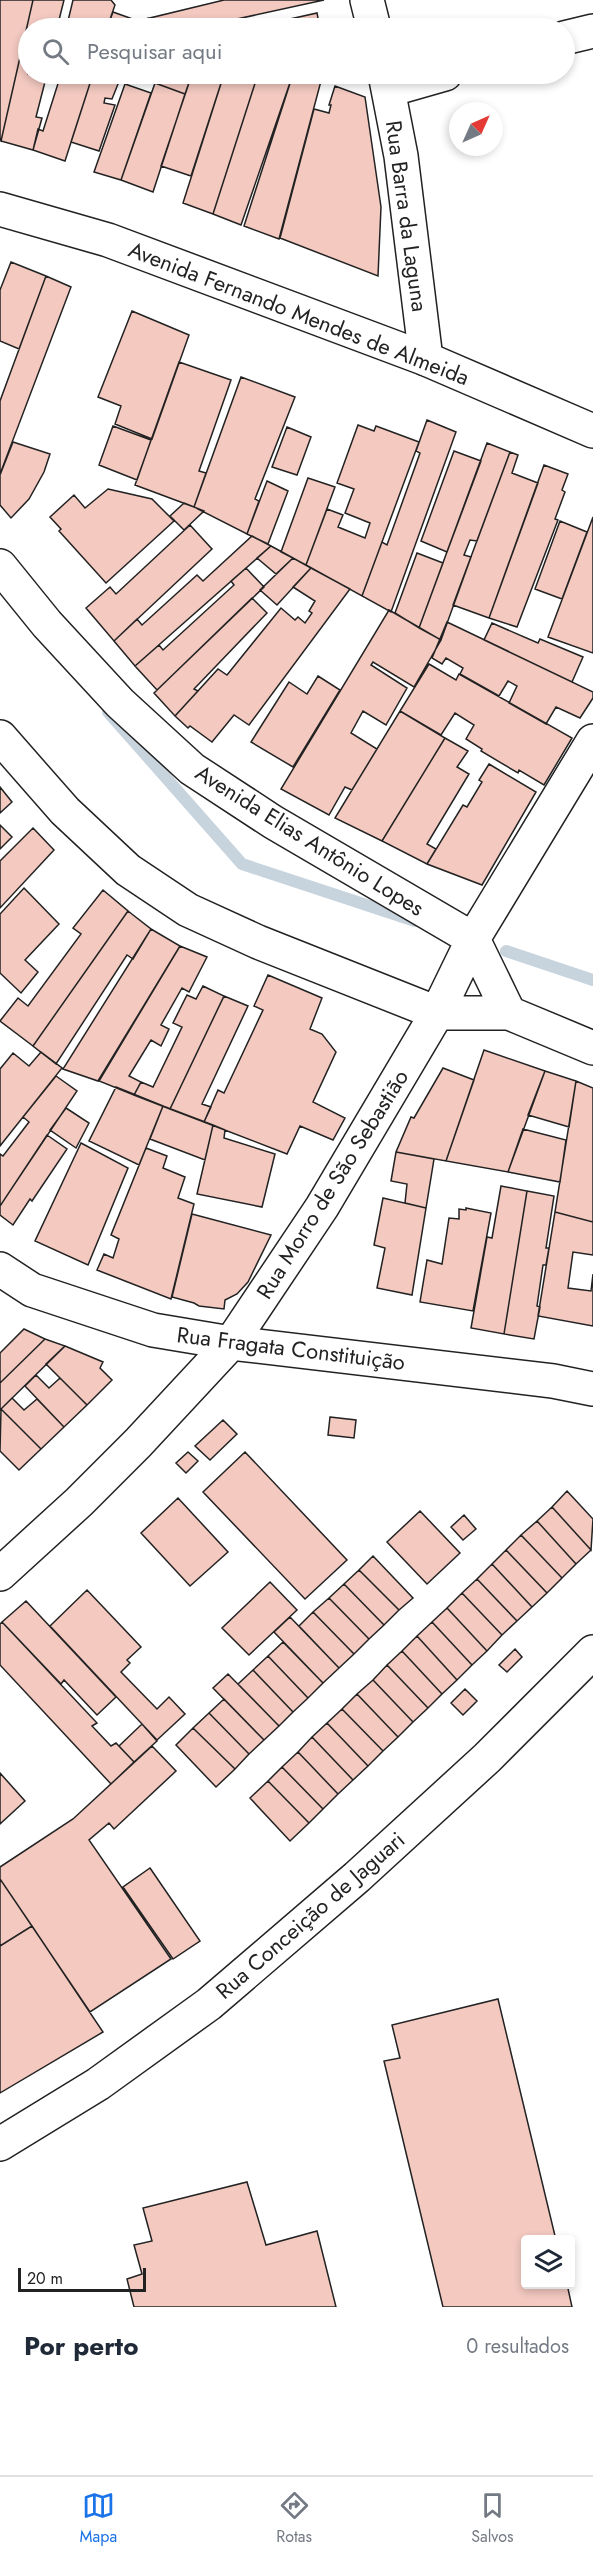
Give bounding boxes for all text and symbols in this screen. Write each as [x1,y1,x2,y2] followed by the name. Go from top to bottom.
[18,18,575,84] search box
[39,35,72,68] icon: search
[87,35,222,67] text: Pesquisar aqui
[449,102,503,156] north arrow
[378,118,436,314] street label: Rua Barra da Laguna
[124,233,474,393] street label: Avenida Fernando Mendes de Almeida
[190,757,430,924] street label: Avenida Elias Antônio Lopes
[248,1063,416,1305] street label: Rua Morro de São Sebastião
[175,1318,407,1378] street label: Rua Fragata Constituição
[208,1824,412,2006] street label: Rua Conceição de Jaguari
[521,2235,575,2289] map controls
[521,2235,575,2289] button: layers
[18,2265,146,2292] scale bar
[27,2267,63,2290] text: 20 m
[24,2327,138,2365] text: Por perto
[466,2332,569,2361] text: 0 resultados
[80,2489,117,2548] tab: Mapa
[276,2489,312,2548] tab: Rotas
[471,2489,513,2548] tab: Salvos

